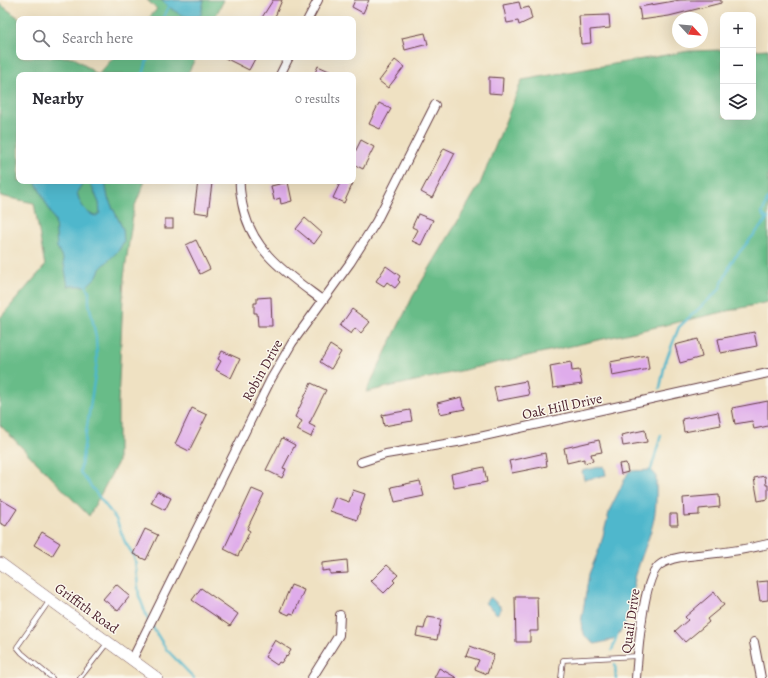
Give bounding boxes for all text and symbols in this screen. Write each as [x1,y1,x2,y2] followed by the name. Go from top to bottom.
[672,12,708,48] north arrow
[720,12,756,120] map controls
[720,12,756,48] button: +
[16,16,356,60] search box
[30,27,52,49] icon: search
[62,28,133,48] text: Search here
[720,48,756,84] button: −
[720,84,756,120] button: layers
[32,87,83,110] text: Nearby
[295,90,340,107] text: 0 results
[238,336,287,405] street label: Robin Drive
[520,389,604,424] street label: Oak Hill Drive
[51,579,123,638] street label: Griffith Road
[617,587,644,655] street label: Quail Drive

